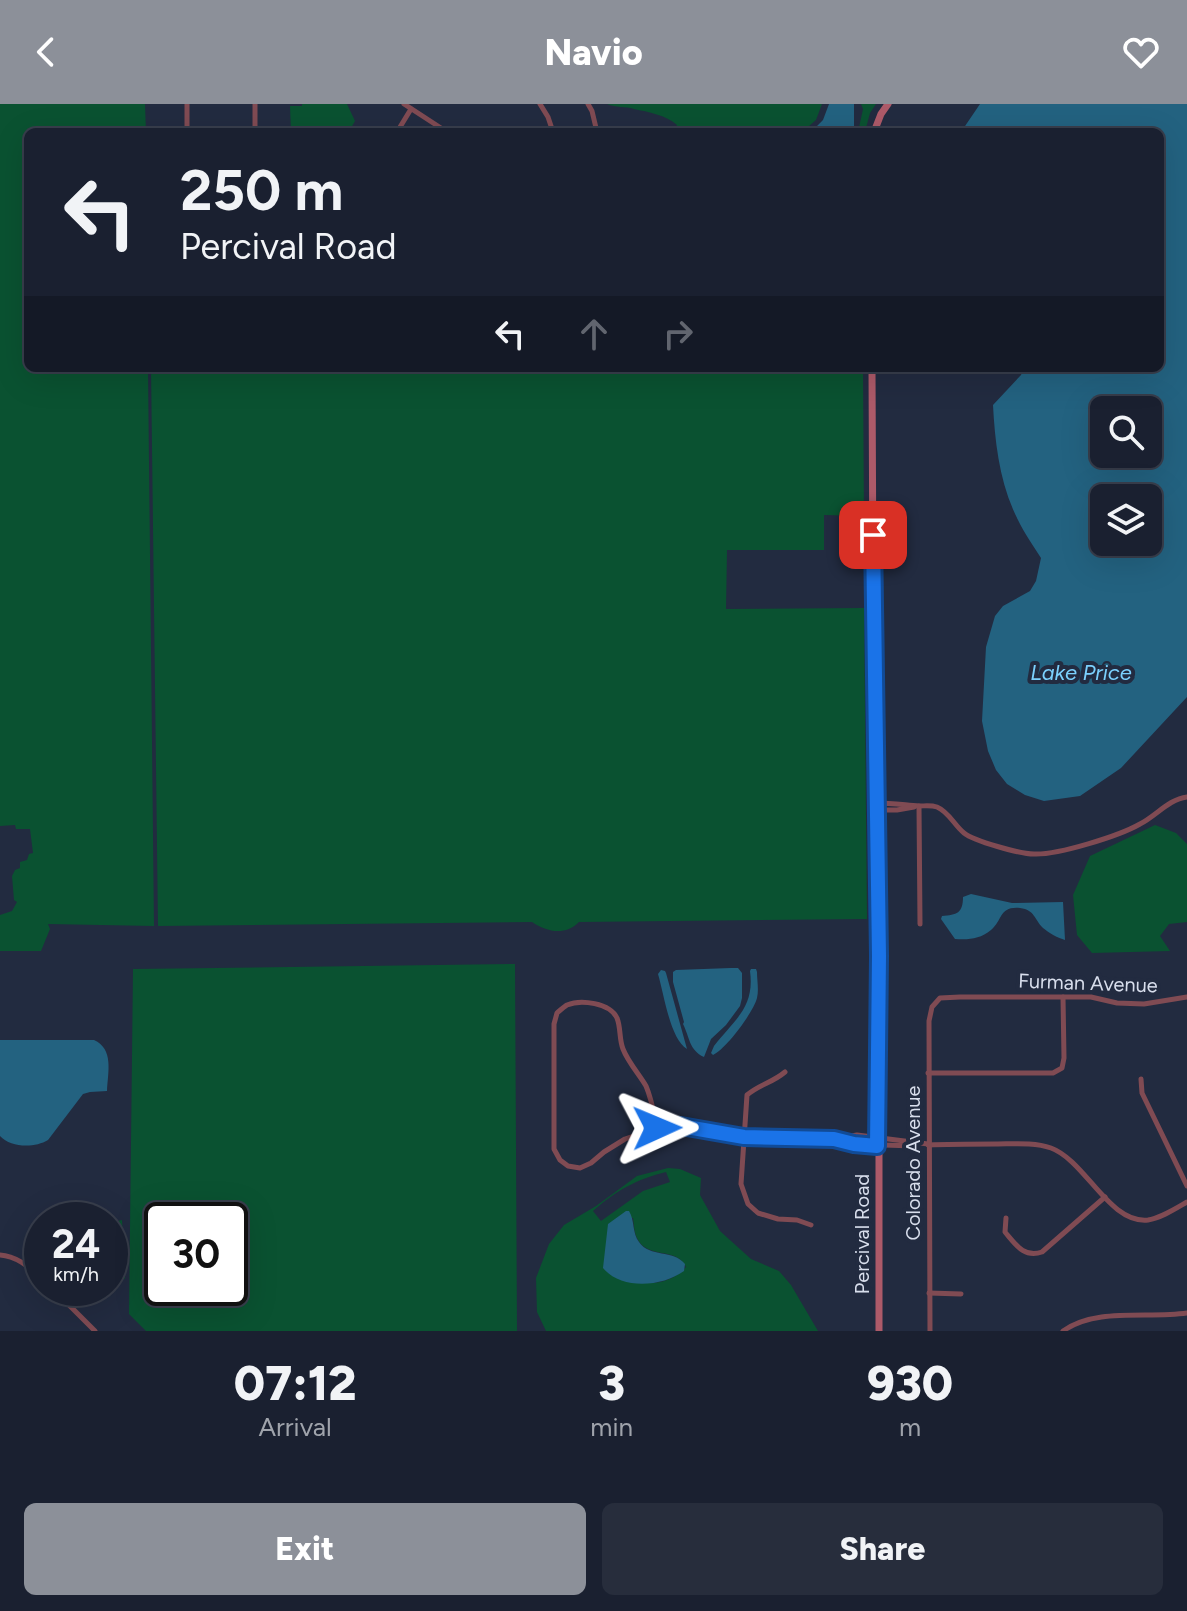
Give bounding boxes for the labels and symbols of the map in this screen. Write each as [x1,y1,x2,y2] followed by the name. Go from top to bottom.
[839,501,907,569] pin
[1030,659,1132,686] water label: Lake Price
[1018,969,1158,997] street label: Furman Avenue
[901,1085,925,1240] street label: Colorado Avenue
[615,1086,699,1170] position arrow
[850,1174,874,1294] street label: Percival Road
[144,1202,248,1306] speed limit sign: 30

